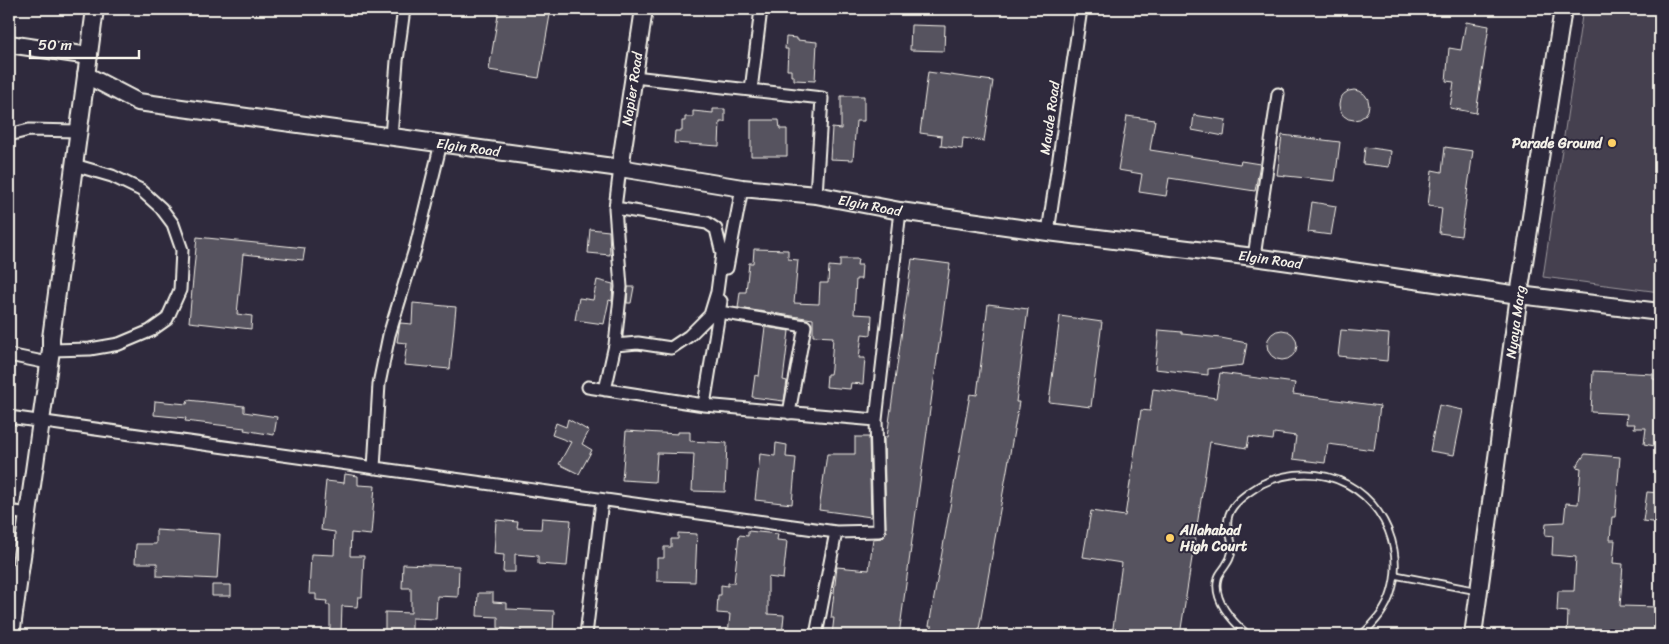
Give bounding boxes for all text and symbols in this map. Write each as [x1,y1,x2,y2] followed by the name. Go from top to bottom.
[30,28,139,60] scale bar
[38,32,73,58] text: 50 m
[614,49,650,127] street label: Napier Road
[1032,78,1068,156] street label: Maude Road
[435,131,503,164] street label: Elgin Road
[1512,131,1604,156] place label: Parade Ground
[1606,137,1618,149] marker: Parade Ground
[836,187,905,224] street label: Elgin Road
[1237,243,1305,276] street label: Elgin Road
[1498,283,1533,360] street label: Nyaya Marg
[1179,518,1248,559] place label: Allahabad High Court
[1164,532,1176,544] marker: Allahabad High Court

